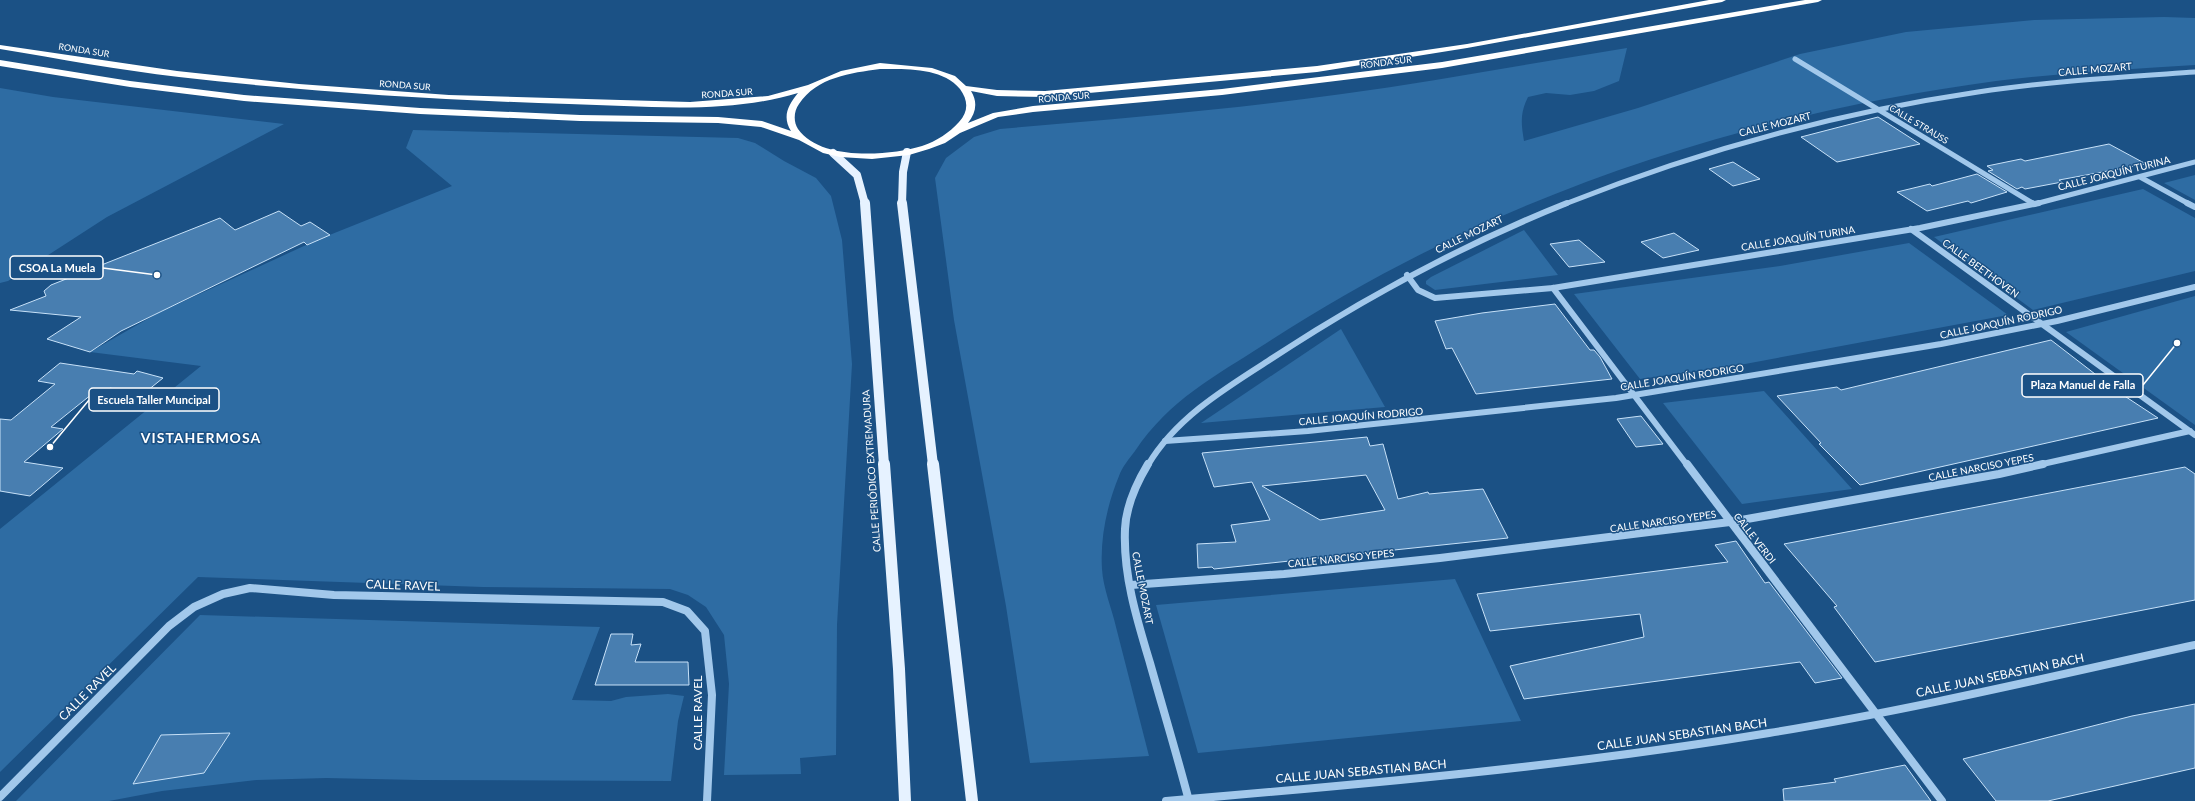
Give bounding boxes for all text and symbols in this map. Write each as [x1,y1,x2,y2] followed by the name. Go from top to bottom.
[58,41,111,60] street label: RONDA SUR
[1360,53,1413,71] street label: RONDA SUR
[2058,60,2132,78] street label: CALLE MOZART
[379,78,431,92] street label: RONDA SUR
[701,86,753,100] street label: RONDA SUR
[1038,89,1091,105] street label: RONDA SUR
[1887,102,1951,146] street label: CALLE STRAUSS
[1738,109,1812,139] street label: CALLE MOZART
[2057,153,2172,193] street label: CALLE JOAQUÍN TURINA
[1433,212,1505,256] street label: CALLE MOZART
[1740,223,1856,253] street label: CALLE JOAQUÍN TURINA
[1940,236,2022,300] street label: CALLE BEETHOVEN
[10,256,103,279] callout: CSOA La Muela
[19,261,95,274] text: CSOA La Muela
[1939,303,2063,341] street label: CALLE JOAQUÍN RODRIGO
[1619,361,1745,393] street label: CALLE JOAQUÍN RODRIGO
[2022,374,2143,397] callout: Plaza Manuel de Falla
[2031,378,2135,391] text: Plaza Manuel de Falla
[89,388,219,411] callout: Escuela Taller Muncipal
[859,389,883,553] street label: CALLE PERIÓDICO EXTREMADURA
[97,393,211,406] text: Escuela Taller Muncipal
[1298,405,1424,427] street label: CALLE JOAQUÍN RODRIGO
[140,429,261,446] district label: VISTAHERMOSA
[1927,451,2035,483] street label: CALLE NARCISO YEPES
[1609,508,1717,534] street label: CALLE NARCISO YEPES
[1732,510,1778,566] street label: CALLE VERDI
[1287,546,1395,570] street label: CALLE NARCISO YEPES
[1130,551,1156,626] street label: CALLE MOZART
[365,576,441,594] street label: CALLE RAVEL
[1915,650,2085,700] street label: CALLE JUAN SEBASTIAN BACH
[55,660,119,724] street label: CALLE RAVEL
[690,676,705,750] street label: CALLE RAVEL
[1596,715,1768,753] street label: CALLE JUAN SEBASTIAN BACH
[1275,756,1447,786] street label: CALLE JUAN SEBASTIAN BACH

